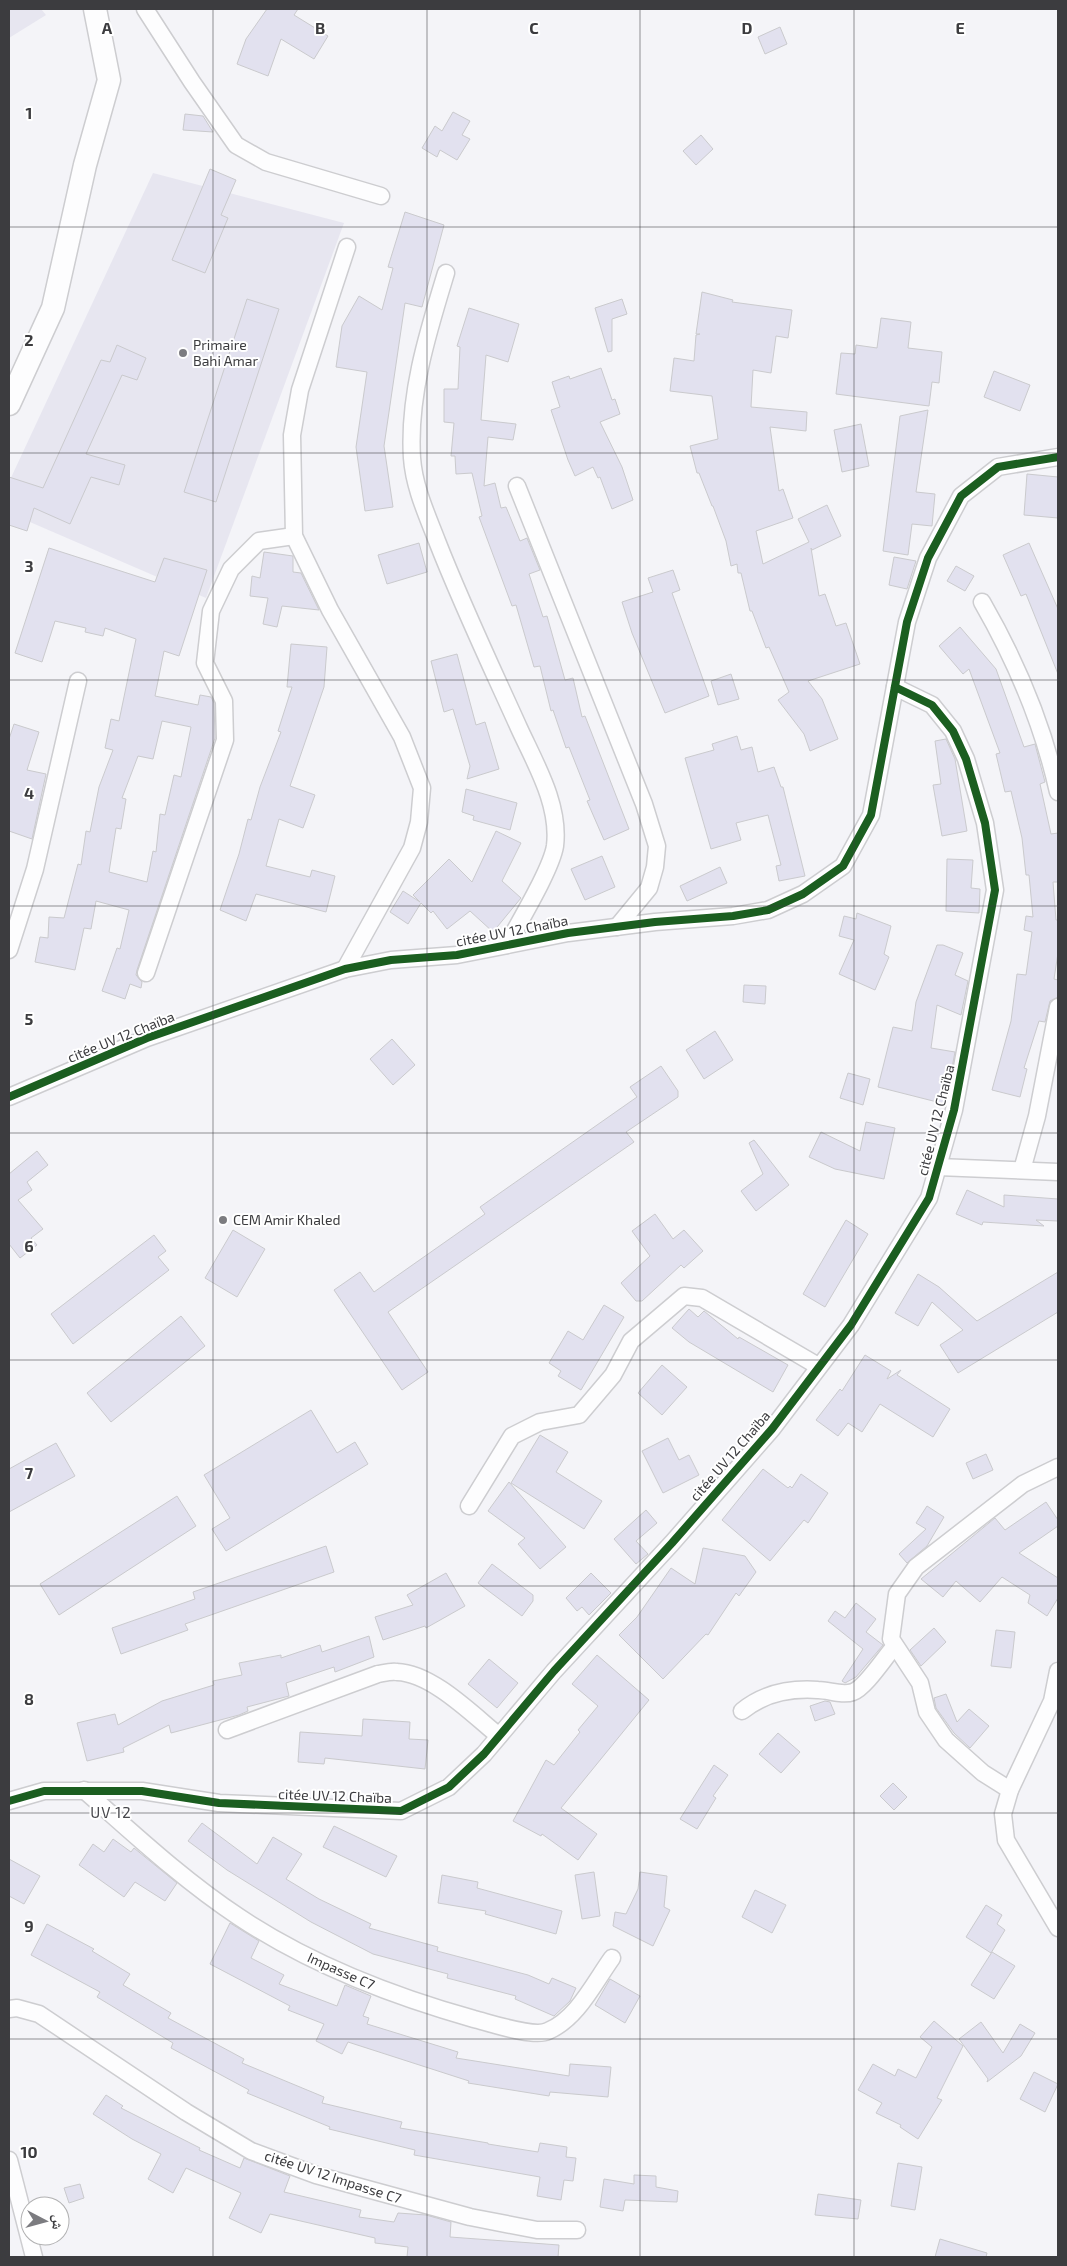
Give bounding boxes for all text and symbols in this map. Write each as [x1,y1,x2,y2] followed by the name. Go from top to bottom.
[102,18,113,37] text: A
[315,18,325,37] text: B
[529,18,539,37] text: C
[742,18,753,37] text: D
[955,18,965,37] text: E
[26,103,32,122] text: 1
[24,330,34,349] text: 2
[193,336,258,369] place label: Primaire Bahi Amar
[177,347,189,359] marker: Primaire Bahi Amar
[24,556,34,575] text: 3
[24,783,34,802] text: 4
[454,911,569,950] street label: citée UV 12 Chaïba
[65,1007,177,1066] street label: citée UV 12 Chaïba
[25,1009,34,1028] text: 5
[913,1063,958,1177] street label: citée UV 12 Chaïba
[233,1211,341,1228] place label: CEM Amir Khaled
[217,1214,229,1226] marker: CEM Amir Khaled
[24,1236,34,1255] text: 6
[686,1407,773,1504] street label: citée UV 12 Chaïba
[25,1463,34,1482] text: 7
[24,1689,34,1708] text: 8
[278,1785,392,1806] street label: citée UV 12 Chaïba
[90,1803,132,1821] district label: UV 12
[24,1916,34,1935] text: 9
[305,1948,377,1993] street label: Impasse C7
[20,2142,38,2161] text: 10
[263,2146,404,2207] street label: citée UV 12 Impasse C7
[20,2196,70,2246] north arrow
[48,2214,68,2231] text: ش

